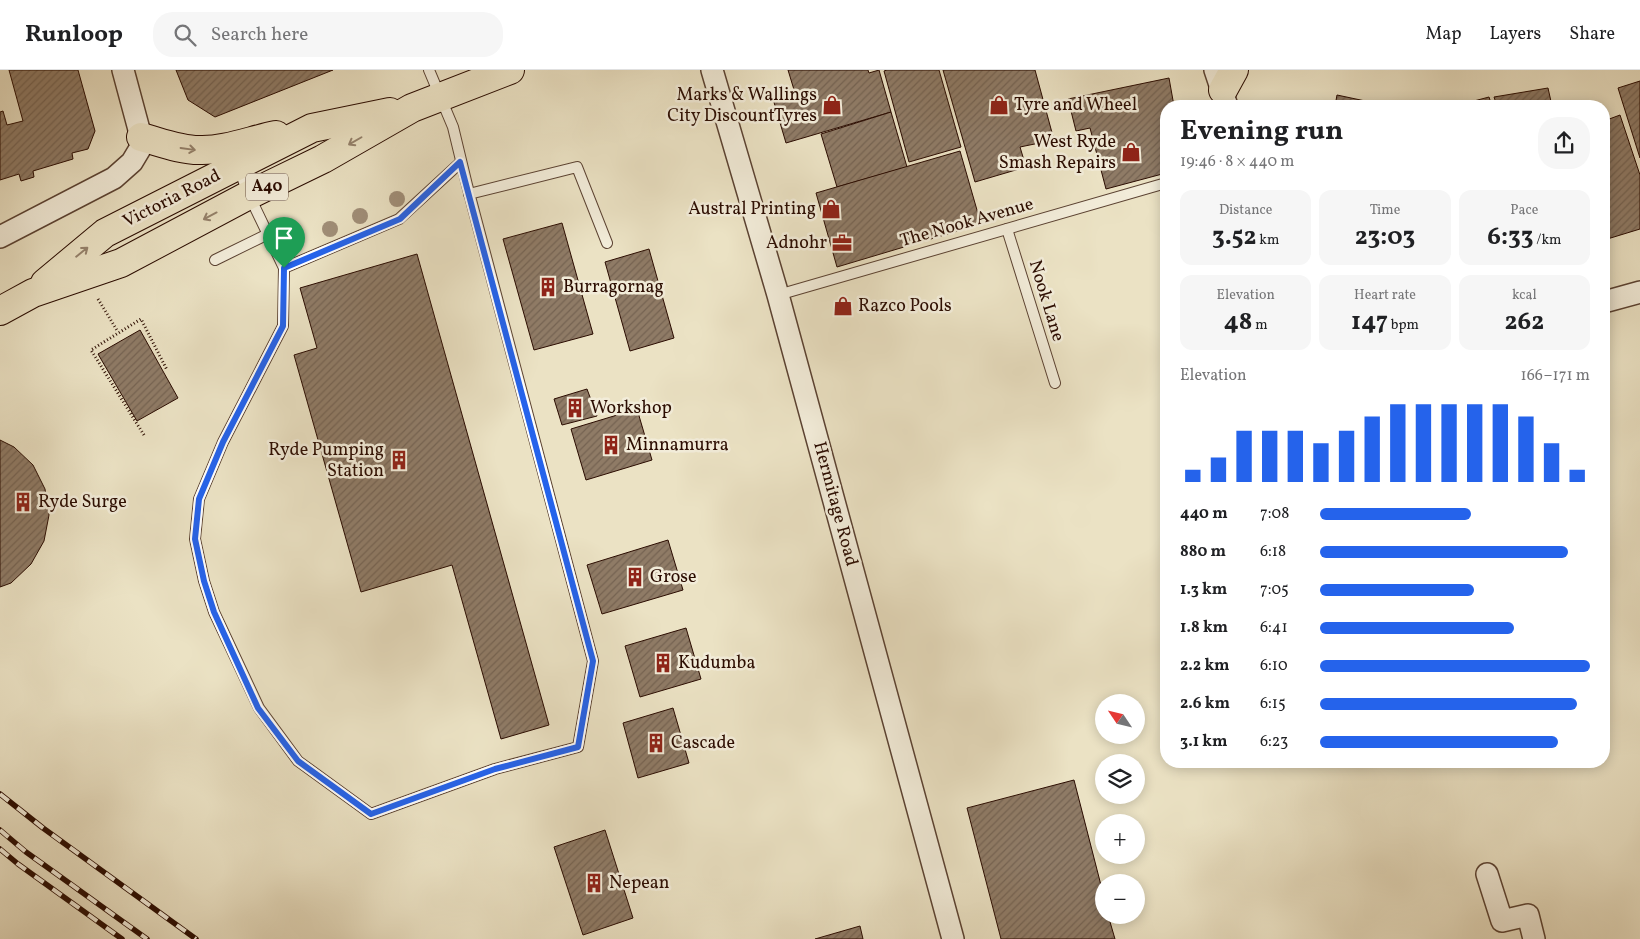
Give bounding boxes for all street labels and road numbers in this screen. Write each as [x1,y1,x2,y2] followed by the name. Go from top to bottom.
[119,164,225,234] street label: Victoria Road
[246,174,288,200] road number: A40
[897,192,1037,254] street label: The Nook Avenue
[1022,257,1070,345] street label: Nook Lane
[806,439,864,569] street label: Hermitage Road

